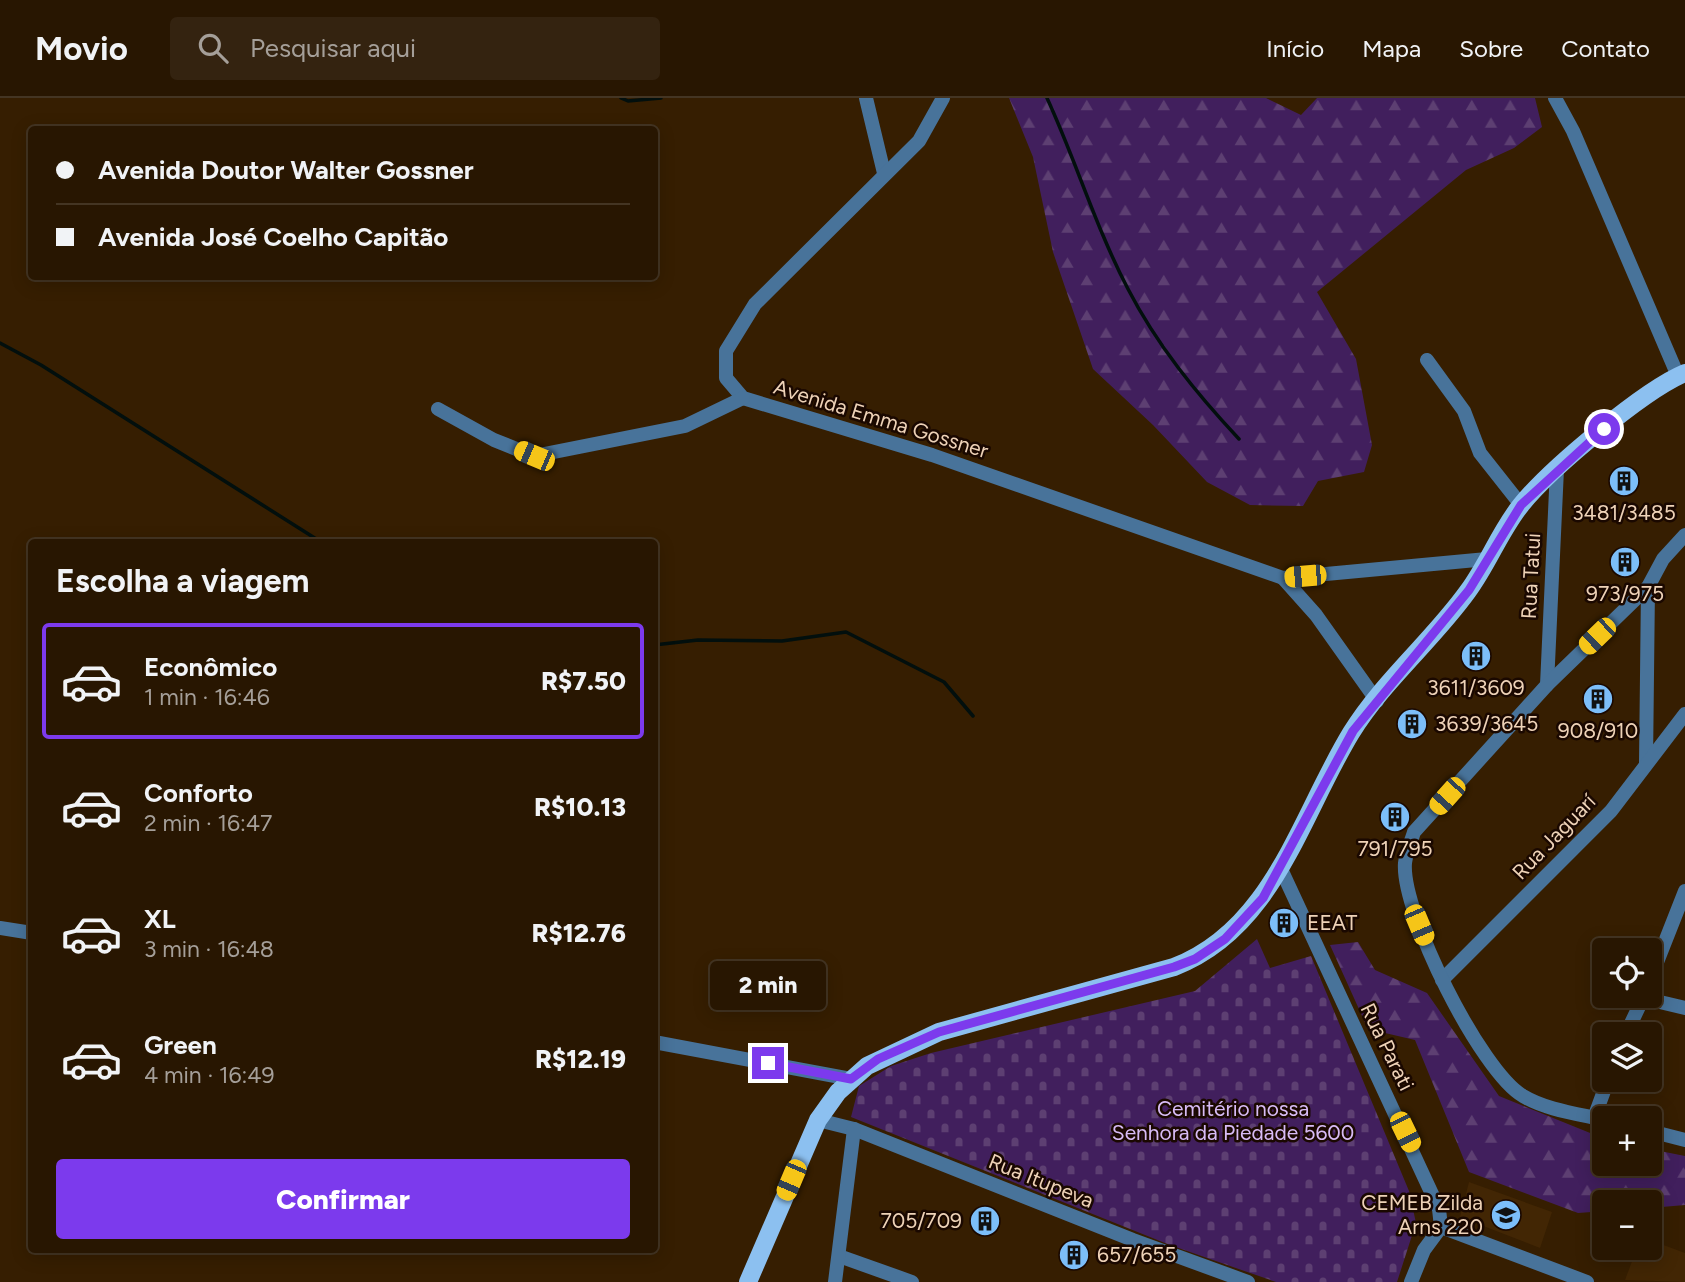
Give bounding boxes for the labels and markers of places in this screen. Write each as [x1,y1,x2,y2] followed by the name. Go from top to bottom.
[1607,464,1641,498] building icon: 3481/3485
[1572,500,1676,525] place label: 3481/3485
[1608,545,1642,579] building icon: 973/975
[1586,581,1664,606] place label: 973/975
[1459,639,1493,673] building icon: 3611/3609
[1427,675,1525,700] place label: 3611/3609
[1581,682,1615,716] building icon: 908/910
[1395,707,1429,741] building icon: 3639/3645
[1435,711,1538,736] place label: 3639/3645
[1558,718,1638,743] place label: 908/910
[1378,800,1412,834] building icon: 791/795
[1357,836,1433,861] place label: 791/795
[1267,906,1301,940] building icon: EEAT
[1307,910,1358,935] place label: EEAT
[1361,1190,1483,1239] place label: CEMEB Zilda Arns 220
[1489,1198,1523,1232] school or university icon: CEMEB Zilda Arns 220
[968,1204,1002,1238] building icon: 705/709
[880,1208,962,1233] place label: 705/709
[1057,1238,1091,1272] building icon: 657/655
[1097,1242,1176,1267] place label: 657/655

